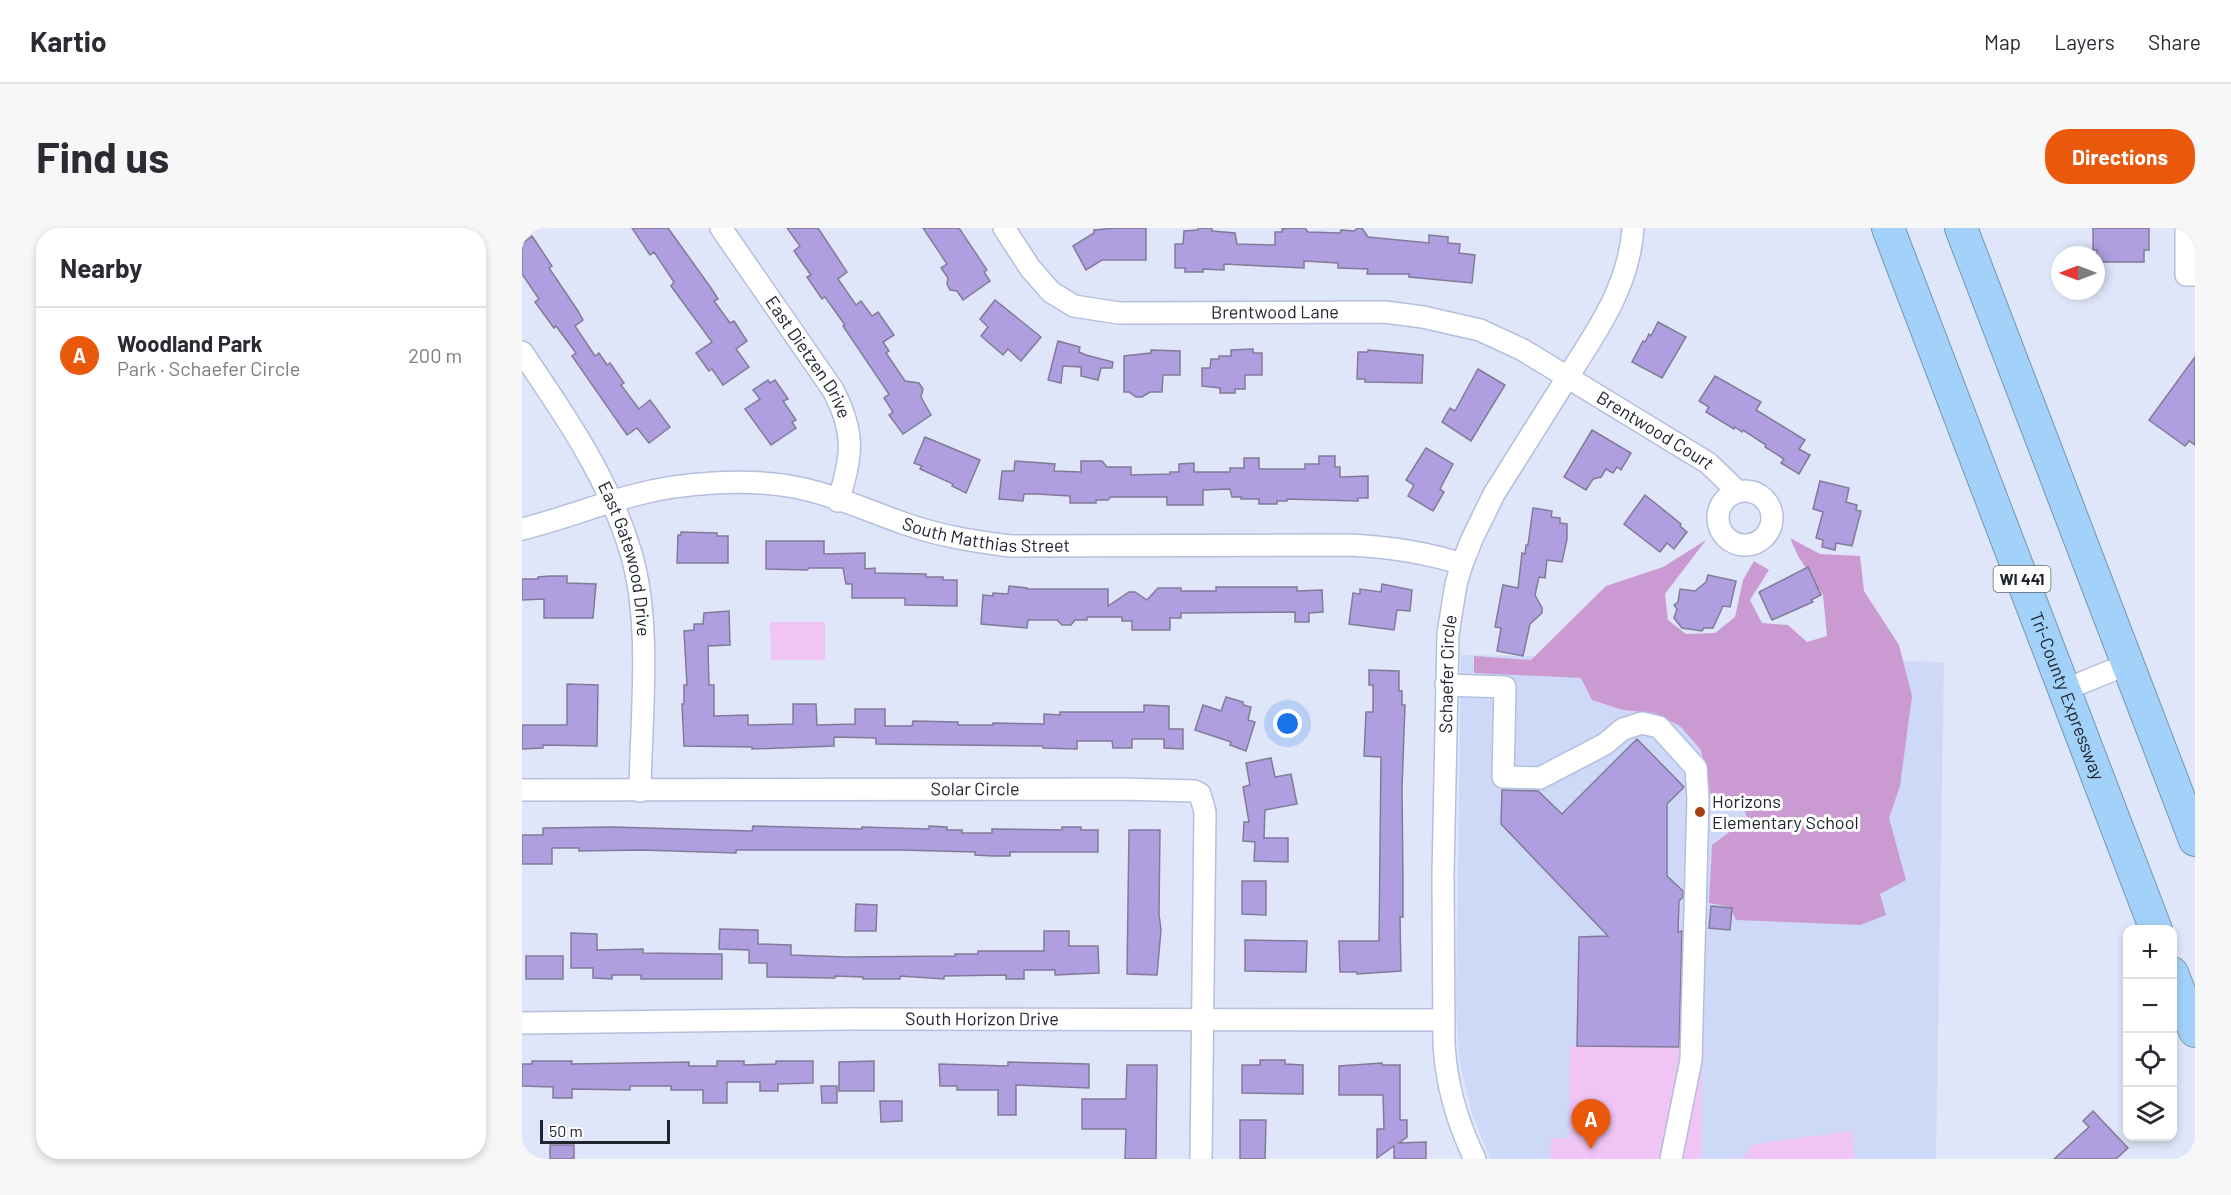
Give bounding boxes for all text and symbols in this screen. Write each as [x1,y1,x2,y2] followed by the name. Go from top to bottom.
[30,24,107,58] text: Kartio
[1984,29,2021,54] text: Map
[2054,29,2115,54] text: Layers
[2148,29,2201,54] text: Share
[2045,129,2195,184] button: Directions
[36,131,169,181] text: Find us
[2051,246,2105,300] north arrow
[60,252,142,283] text: Nearby
[761,291,856,421] street label: East Dietzen Drive
[1211,300,1339,323] street label: Brentwood Lane
[117,330,262,356] text: Woodland Park
[73,343,86,367] text: A
[408,343,462,367] text: 200 m
[117,356,300,380] text: Park · Schaefer Circle
[1593,386,1720,473] street label: Brentwood Court
[594,477,655,637] street label: East Gatewood Drive
[900,512,1070,556] street label: South Matthias Street
[1994,566,2050,592] road number: WI 441
[2026,609,2110,783] street label: Tri-County Expressway
[1434,613,1461,733] street label: Schaefer Circle
[1273,709,1302,738] your location
[930,777,1020,799] street label: Solar Circle
[1712,790,1859,833] place label: Horizons Elementary School
[1693,805,1707,819] marker: Horizons Elementary School
[2123,925,2177,1141] map controls
[2123,925,2177,979] button: +
[2123,979,2177,1033] button: −
[905,1007,1059,1029] street label: South Horizon Drive
[2123,1033,2177,1087] button: locate
[2123,1087,2177,1141] button: layers
[1572,1100,1610,1149] pin: A
[540,1117,670,1144] scale bar
[549,1121,583,1140] text: 50 m

